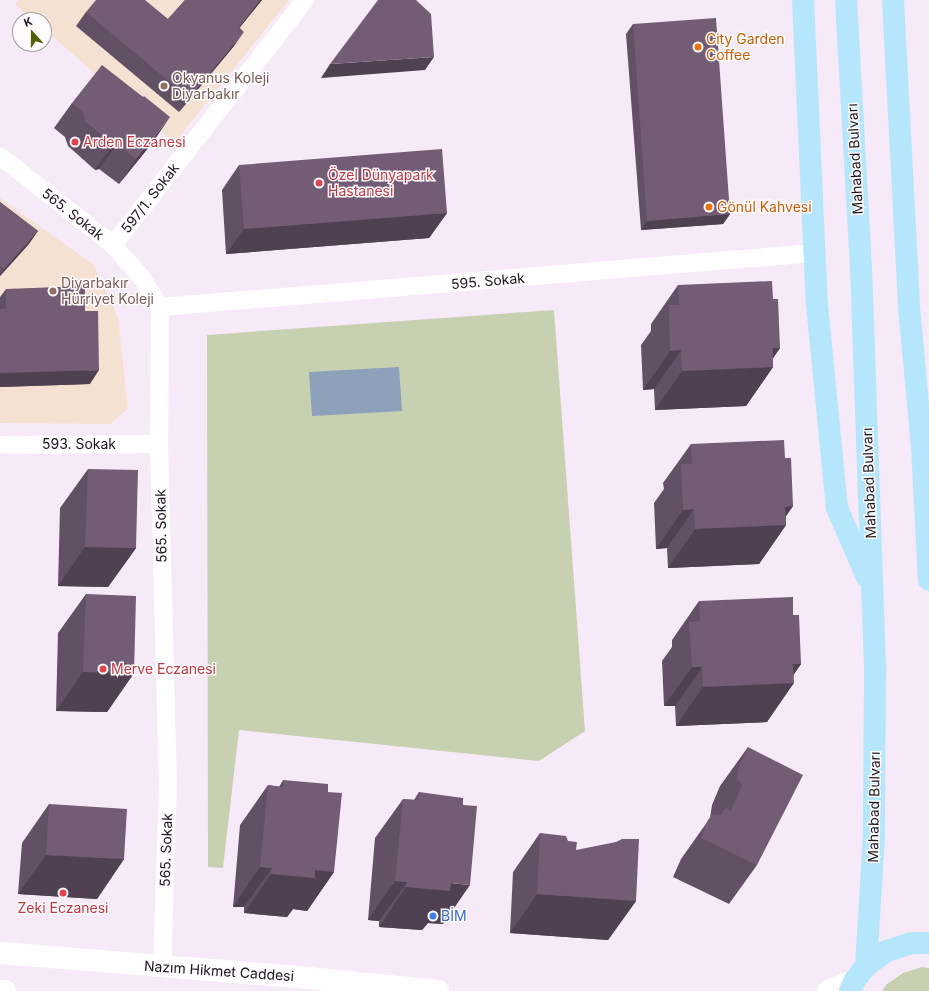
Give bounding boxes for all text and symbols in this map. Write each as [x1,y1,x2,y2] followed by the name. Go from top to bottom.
[12,12,52,52] north arrow
[22,14,34,30] text: K
[706,31,785,64] place label: City Garden Coffee
[693,42,703,52] marker: City Garden Coffee
[172,70,270,102] place label: Okyanus Koleji Diyarbakır
[159,81,169,91] marker: Okyanus Koleji Diyarbakır
[844,103,866,215] street label: Mahabad Bulvarı
[83,134,186,150] place label: Arden Eczanesi
[70,137,80,147] marker: Arden Eczanesi
[117,160,183,236] street label: 597/1. Sokak
[328,167,434,200] place label: Özel Dünyapark Hastanesi
[313,177,325,189] marker: Özel Dünyapark Hastanesi
[39,185,107,243] street label: 565. Sokak
[717,199,812,215] place label: Gönül Kahvesi
[704,202,714,212] marker: Gönül Kahvesi
[450,269,526,293] street label: 595. Sokak
[61,275,154,308] place label: Diyarbakır Hürriyet Koleji
[48,286,58,296] marker: Diyarbakır Hürriyet Koleji
[859,427,879,539] street label: Mahabad Bulvarı
[42,436,116,452] street label: 593. Sokak
[152,489,170,563] street label: 565. Sokak
[111,661,216,677] place label: Merve Eczanesi
[98,664,108,674] marker: Merve Eczanesi
[865,751,883,863] street label: Mahabad Bulvarı
[156,813,176,887] street label: 565. Sokak
[58,888,68,898] marker: Zeki Eczanesi
[18,900,108,916] place label: Zeki Eczanesi
[441,908,467,924] place label: BİM
[428,911,438,921] marker: BİM
[143,957,295,985] street label: Nazım Hikmet Caddesi

